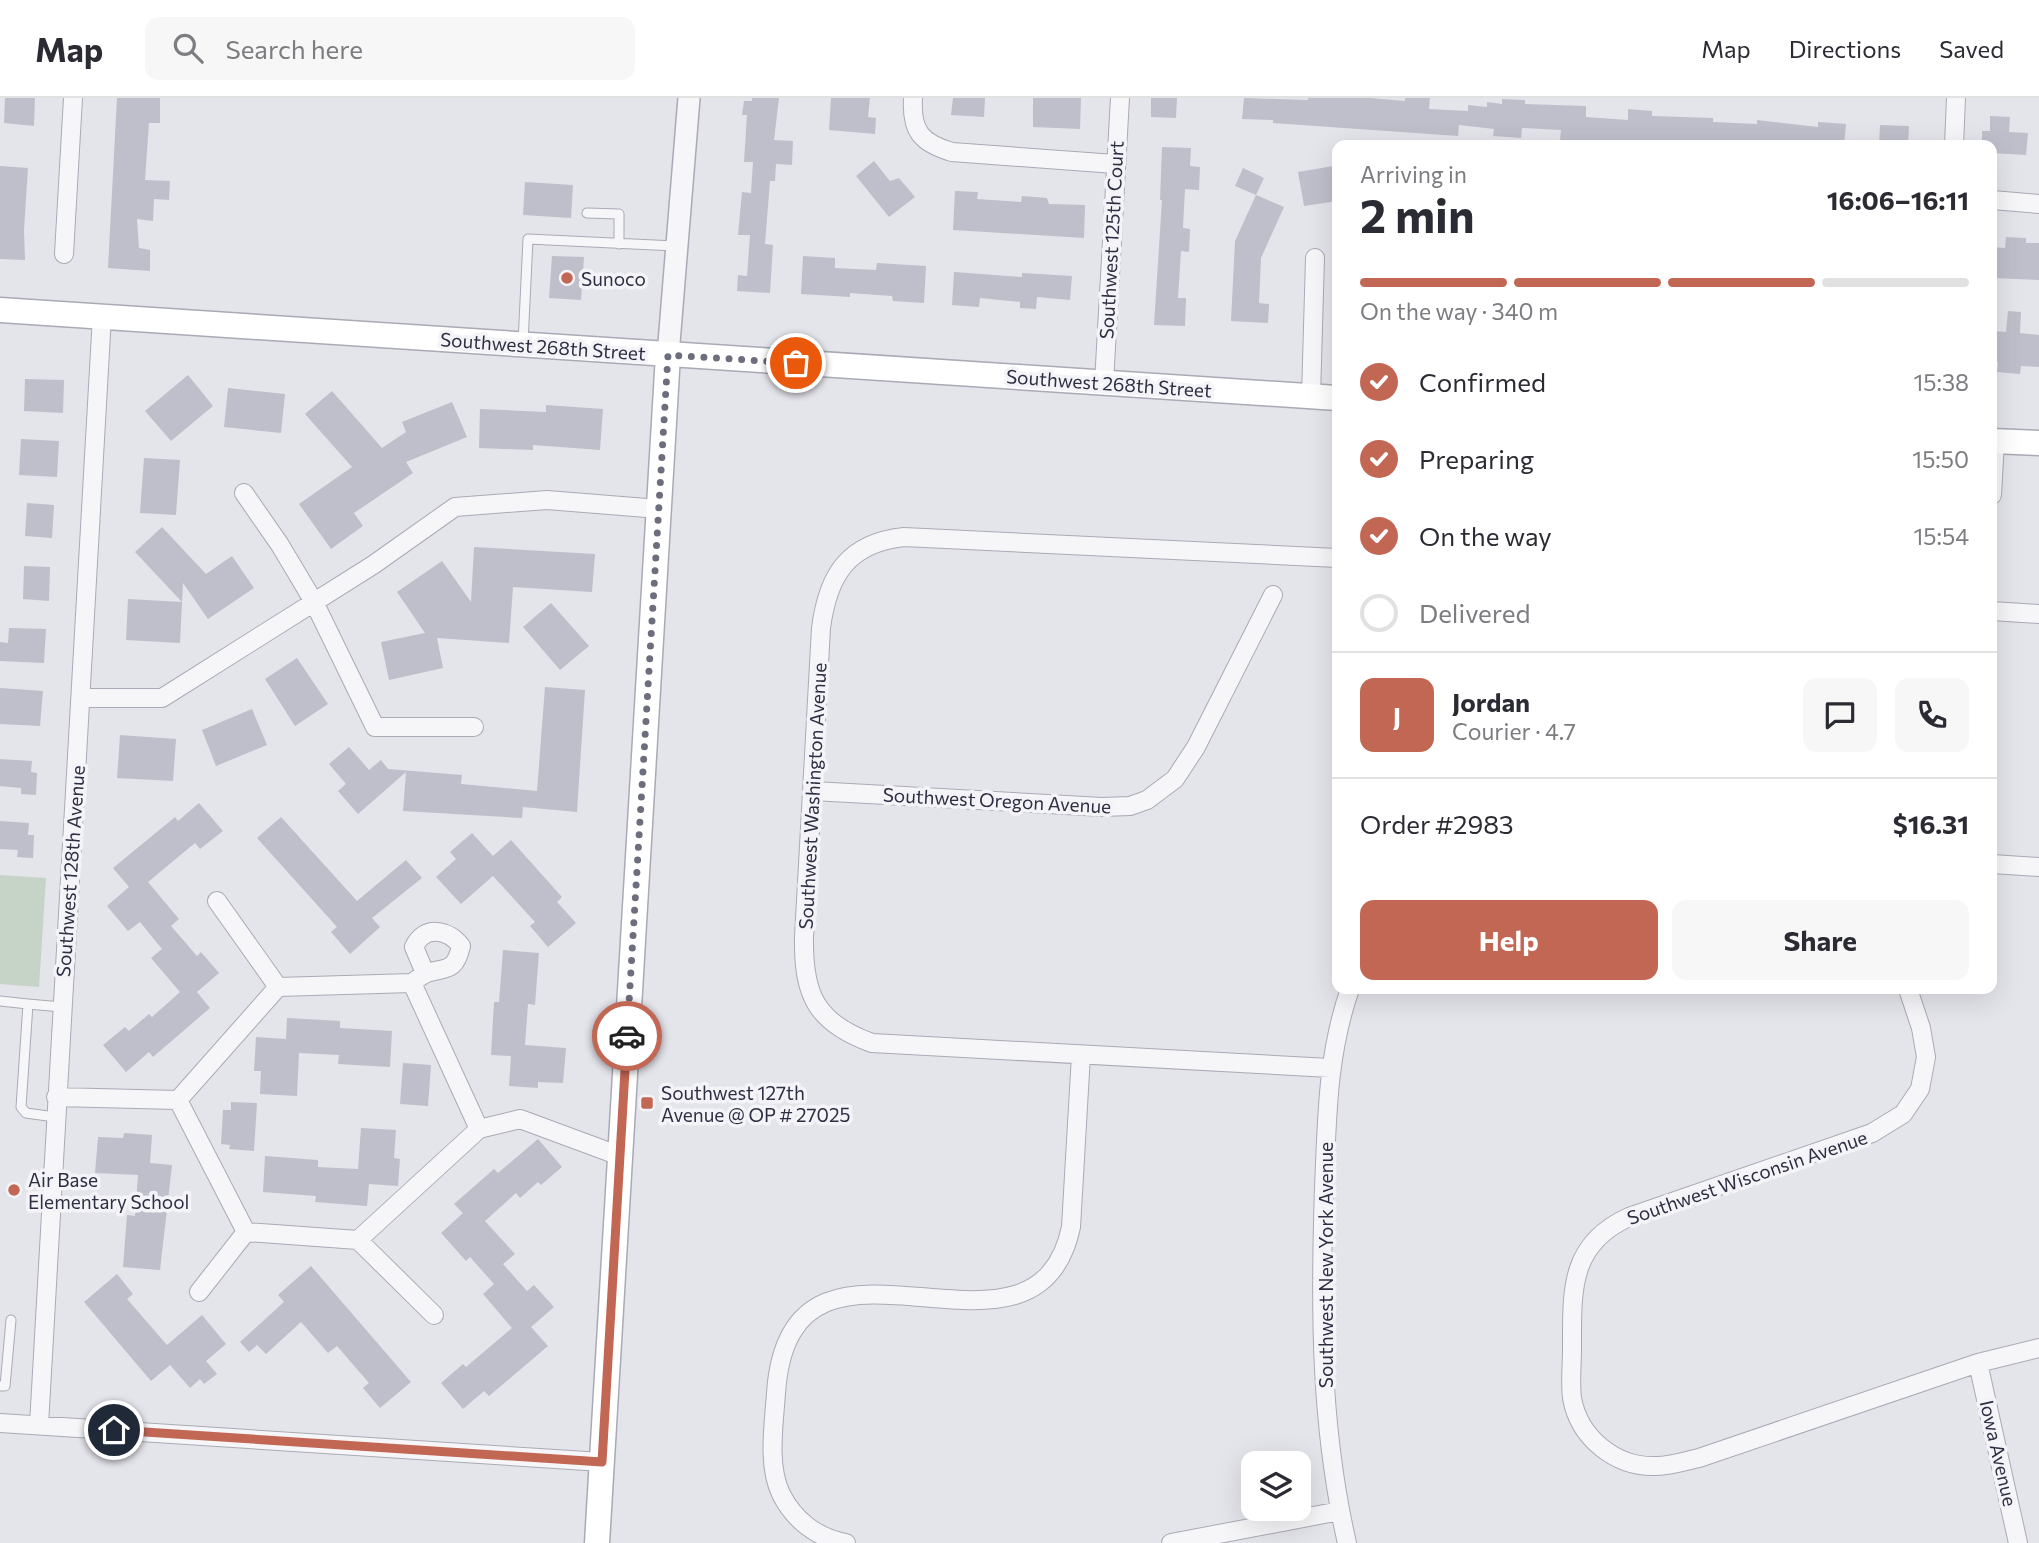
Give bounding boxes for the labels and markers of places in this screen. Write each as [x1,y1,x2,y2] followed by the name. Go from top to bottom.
[581,267,646,290] place label: Sunoco
[559,270,575,286] marker: Sunoco
[766,333,826,393] pin
[661,1081,850,1126] place label: Southwest 127th Avenue @ OP # 27025
[639,1095,655,1111] marker: Southwest 127th Avenue @ OP # 27025
[28,1168,189,1213] place label: Air Base Elementary School
[6,1182,22,1198] marker: Air Base Elementary School
[84,1400,144,1460] pin

